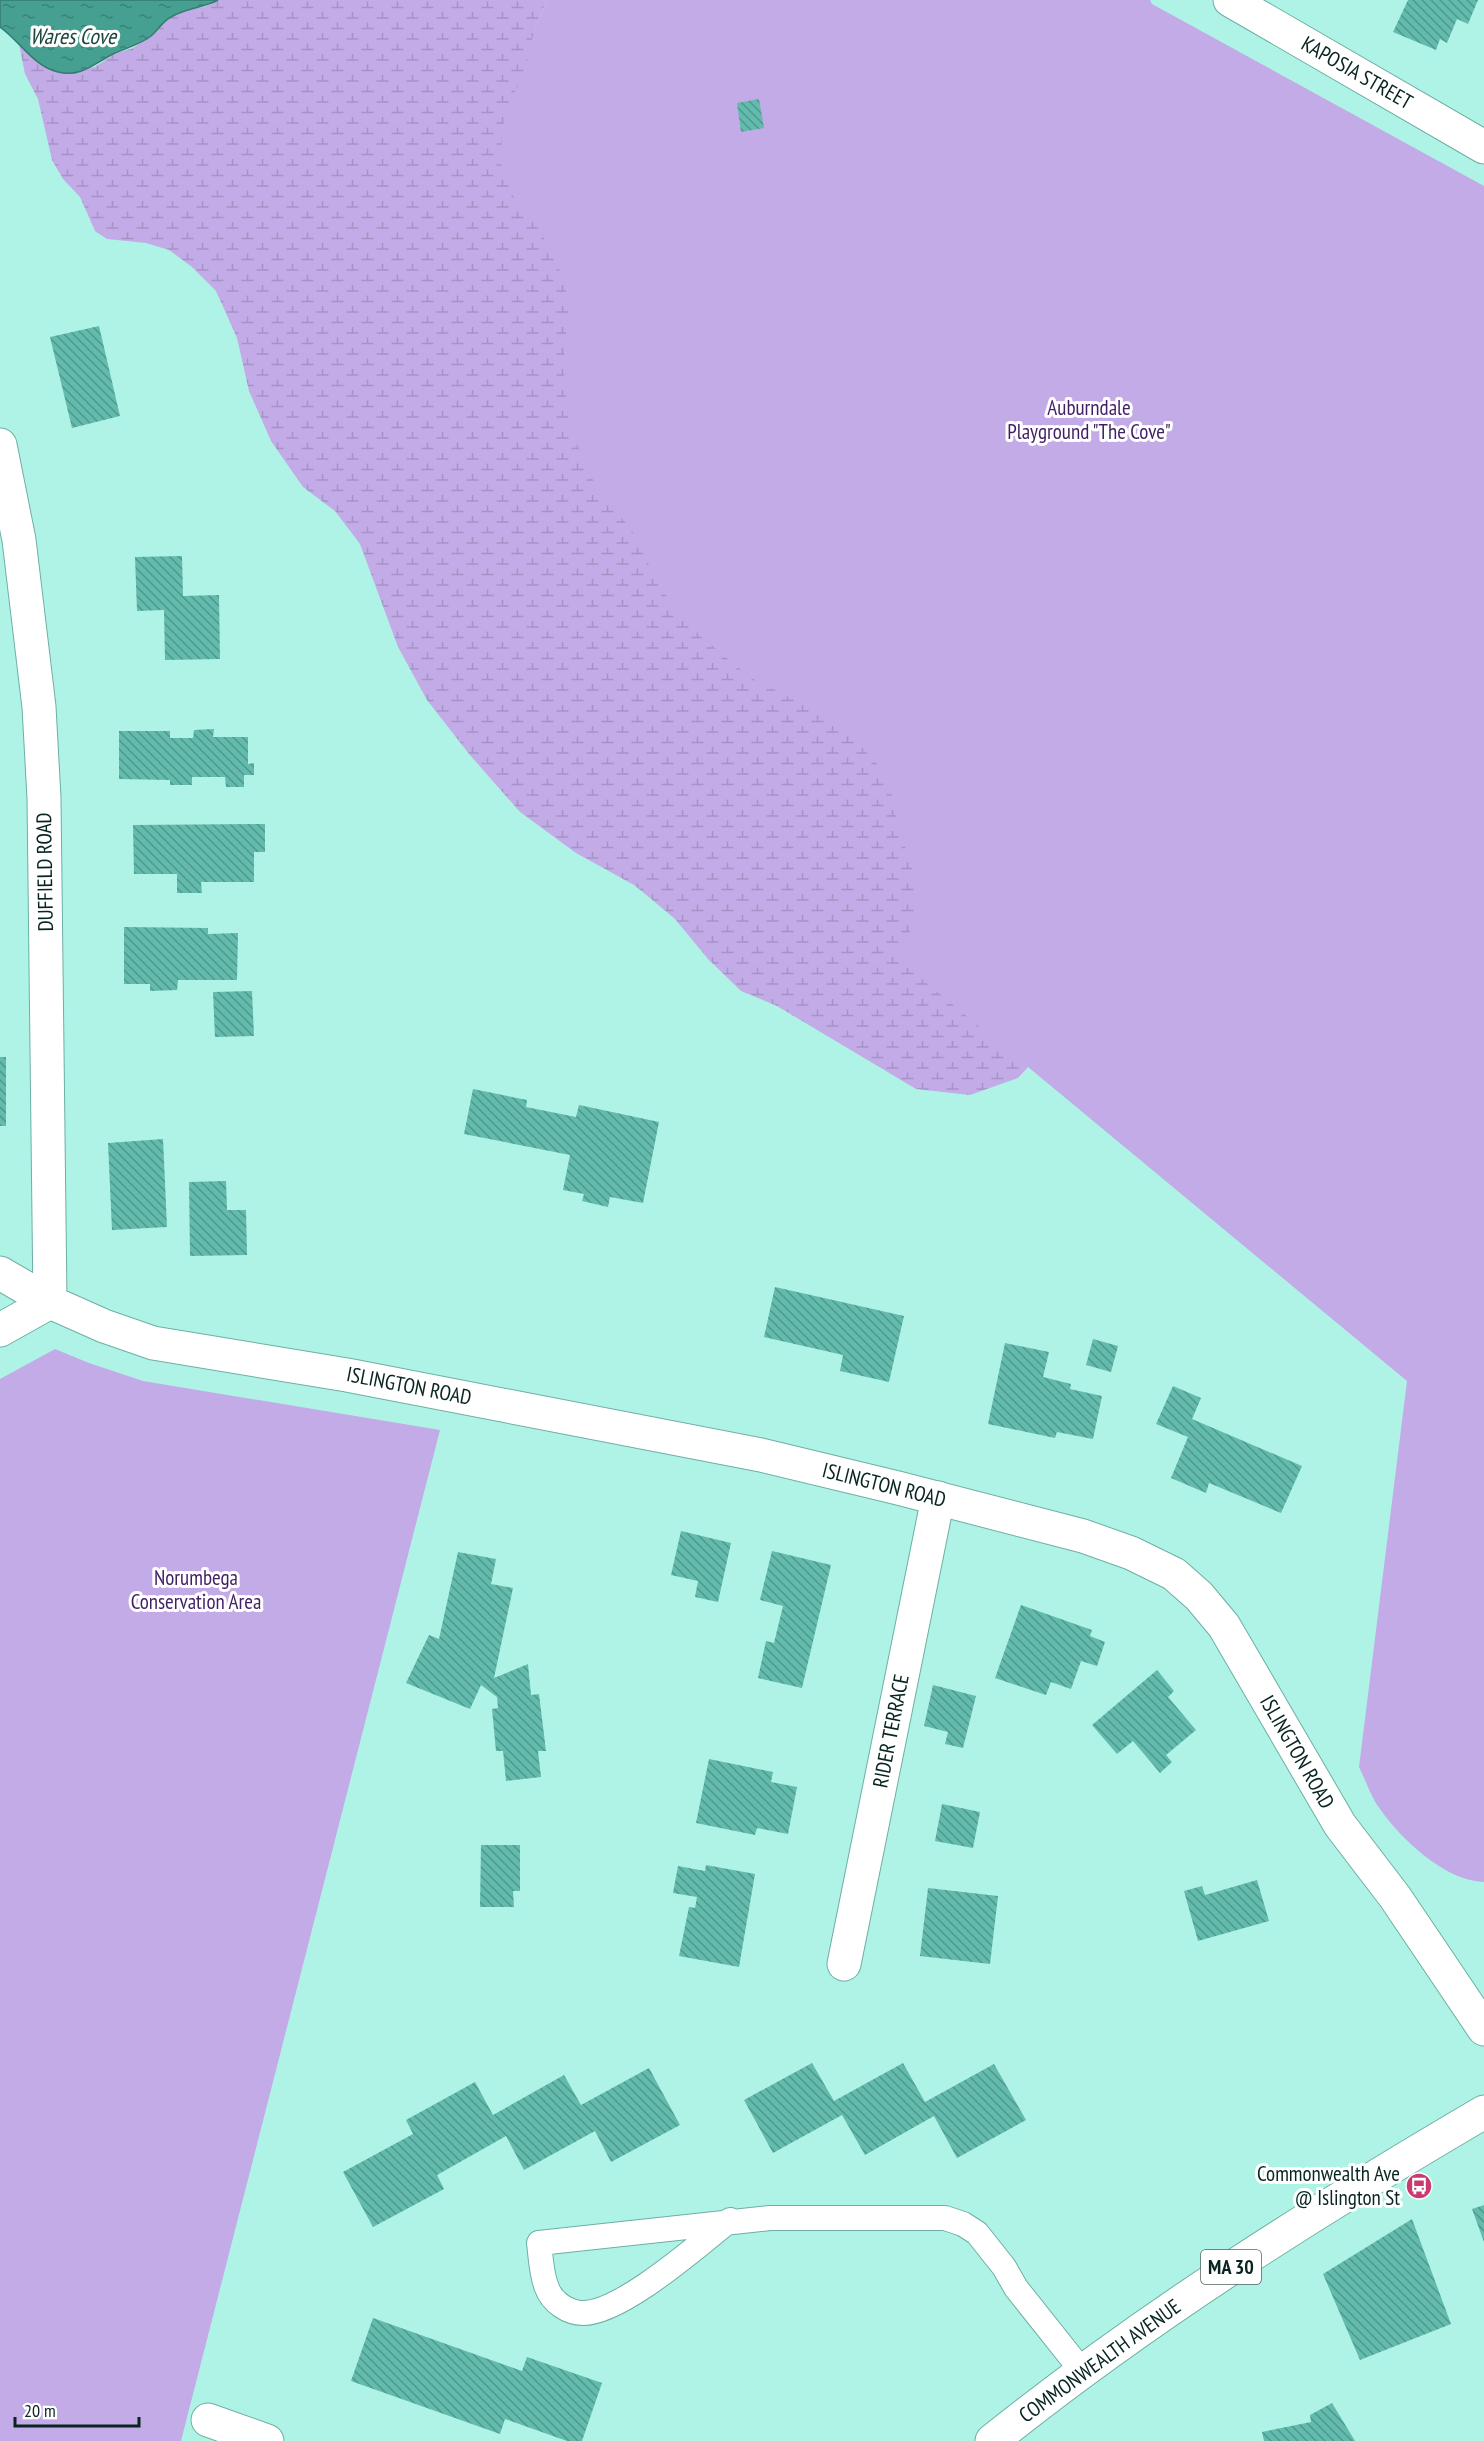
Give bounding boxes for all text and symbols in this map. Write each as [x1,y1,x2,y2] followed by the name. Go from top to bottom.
[30,22,118,50] water label: Wares Cove
[1297,30,1418,116] street label: KAPOSIA STREET
[1007,394,1171,445] park label: Auburndale Playground "The Cove"
[30,812,59,932] street label: DUFFIELD ROAD
[344,1360,474,1411] street label: ISLINGTON ROAD
[819,1456,949,1513] street label: ISLINGTON ROAD
[131,1564,261,1615] park label: Norumbega Conservation Area
[866,1672,915,1790] street label: RIDER TERRACE
[1254,1690,1341,1813] street label: ISLINGTON ROAD
[1257,2160,1400,2211] place label: Commonwealth Ave @ Islington St
[1404,2171,1434,2201] bus stop icon: Commonwealth Ave @ Islington St
[1201,2250,1261,2284] road number: MA 30
[1013,2293,1186,2428] street label: COMMONWEALTH AVENUE
[15,2390,140,2428] scale bar
[24,2399,56,2422] text: 20 m

